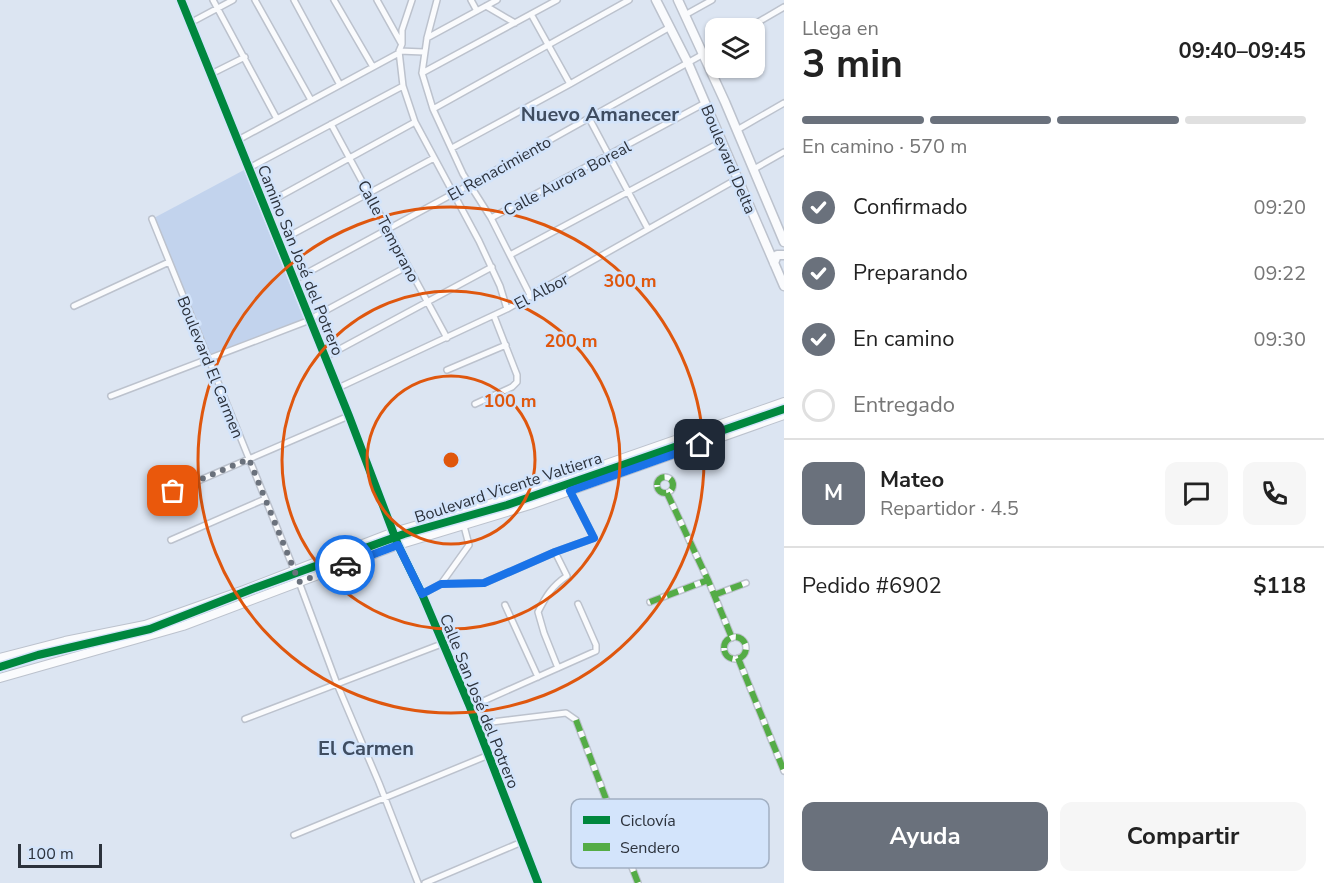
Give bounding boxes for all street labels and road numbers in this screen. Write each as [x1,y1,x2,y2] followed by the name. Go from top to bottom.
[695,101,761,217] street label: Boulevard Delta
[444,131,555,206] street label: El Renacimiento
[500,136,635,222] street label: Calle Aurora Boreal
[252,162,349,359] street label: Camino San José del Potrero
[352,176,424,287] street label: Calle Temprano
[510,268,573,315] street label: El Albor
[171,293,249,442] street label: Boulevard El Carmen
[412,447,605,529] street label: Boulevard Vicente Valtierra
[434,611,524,792] street label: Calle San José del Potrero

